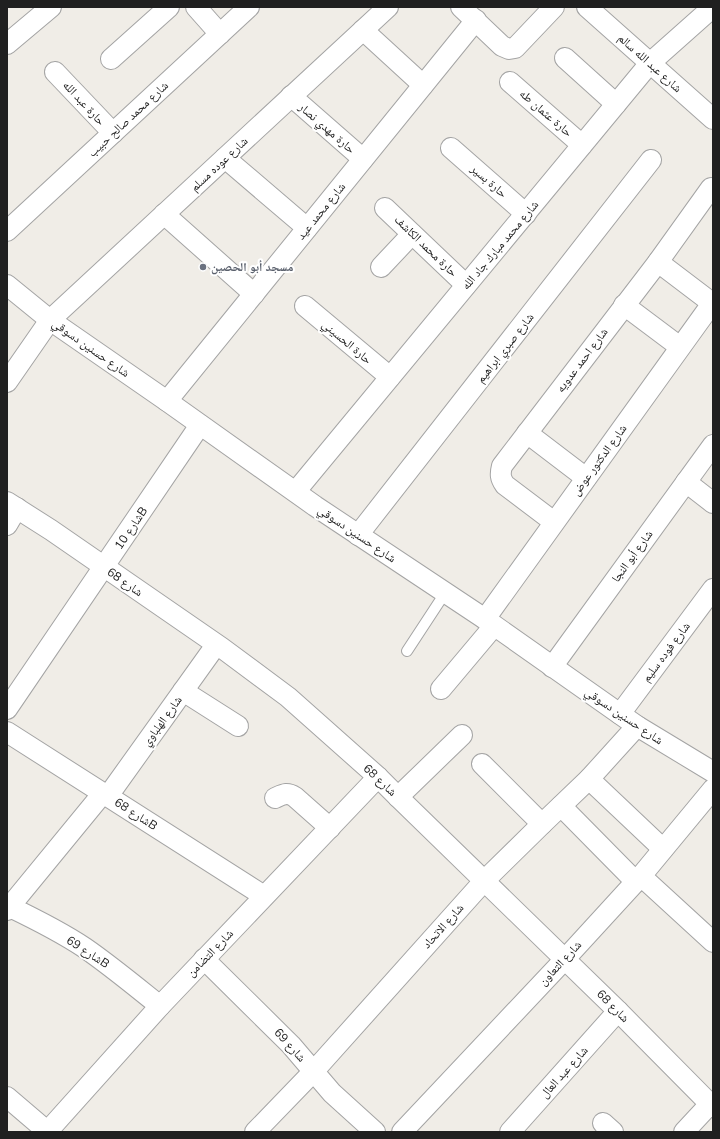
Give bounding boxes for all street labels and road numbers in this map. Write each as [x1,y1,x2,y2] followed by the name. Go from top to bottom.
[615,30,685,96] street label: شارع عبد الله سالم
[59,77,109,129] street label: حارة عبد الله
[84,77,172,160] street label: شارع محمد صالح حبيب
[516,86,576,141] street label: حارة عثمان طه
[293,98,359,159] street label: حارة مهدي نصار
[187,133,251,195] street label: شارع عوده مسلم
[466,160,511,202] street label: حارة بسير
[293,179,349,243] street label: شارع محمد عيد
[458,197,542,293] street label: شارع محمد مبارك جاد الله
[391,212,461,281] street label: حارة محمد الكاشف
[473,310,539,388] street label: شارع صبري ابراهيم
[48,315,133,382] street label: شارع حسنين دسوقي
[317,316,376,369] street label: حارة الحسيني
[552,324,612,396] street label: شارع احمد عدويه
[568,421,630,499] street label: شارع الدكتور عوض
[314,502,399,568] street label: شارع حسنين دسوقي
[111,503,151,553] street label: شارع 10B
[608,527,656,585] street label: شارع أبو النجا
[104,564,146,600] street label: شارع 68
[638,619,694,685] street label: شارع فوده سليم
[581,684,666,750] street label: شارع حسنين دسوقي
[138,693,187,751] street label: شارع الهلباوي
[360,760,400,800] street label: شارع 68
[111,794,161,834] street label: شارع 68B
[419,900,467,952] street label: شارع الاتحاد
[183,926,237,980] street label: شارع التضامن
[63,932,113,972] street label: شارع 69B
[535,937,585,989] street label: شارع التعاون
[593,986,633,1026] street label: شارع 68
[271,1025,309,1065] street label: شارع 69
[536,1043,592,1101] street label: شارع عبد العال

